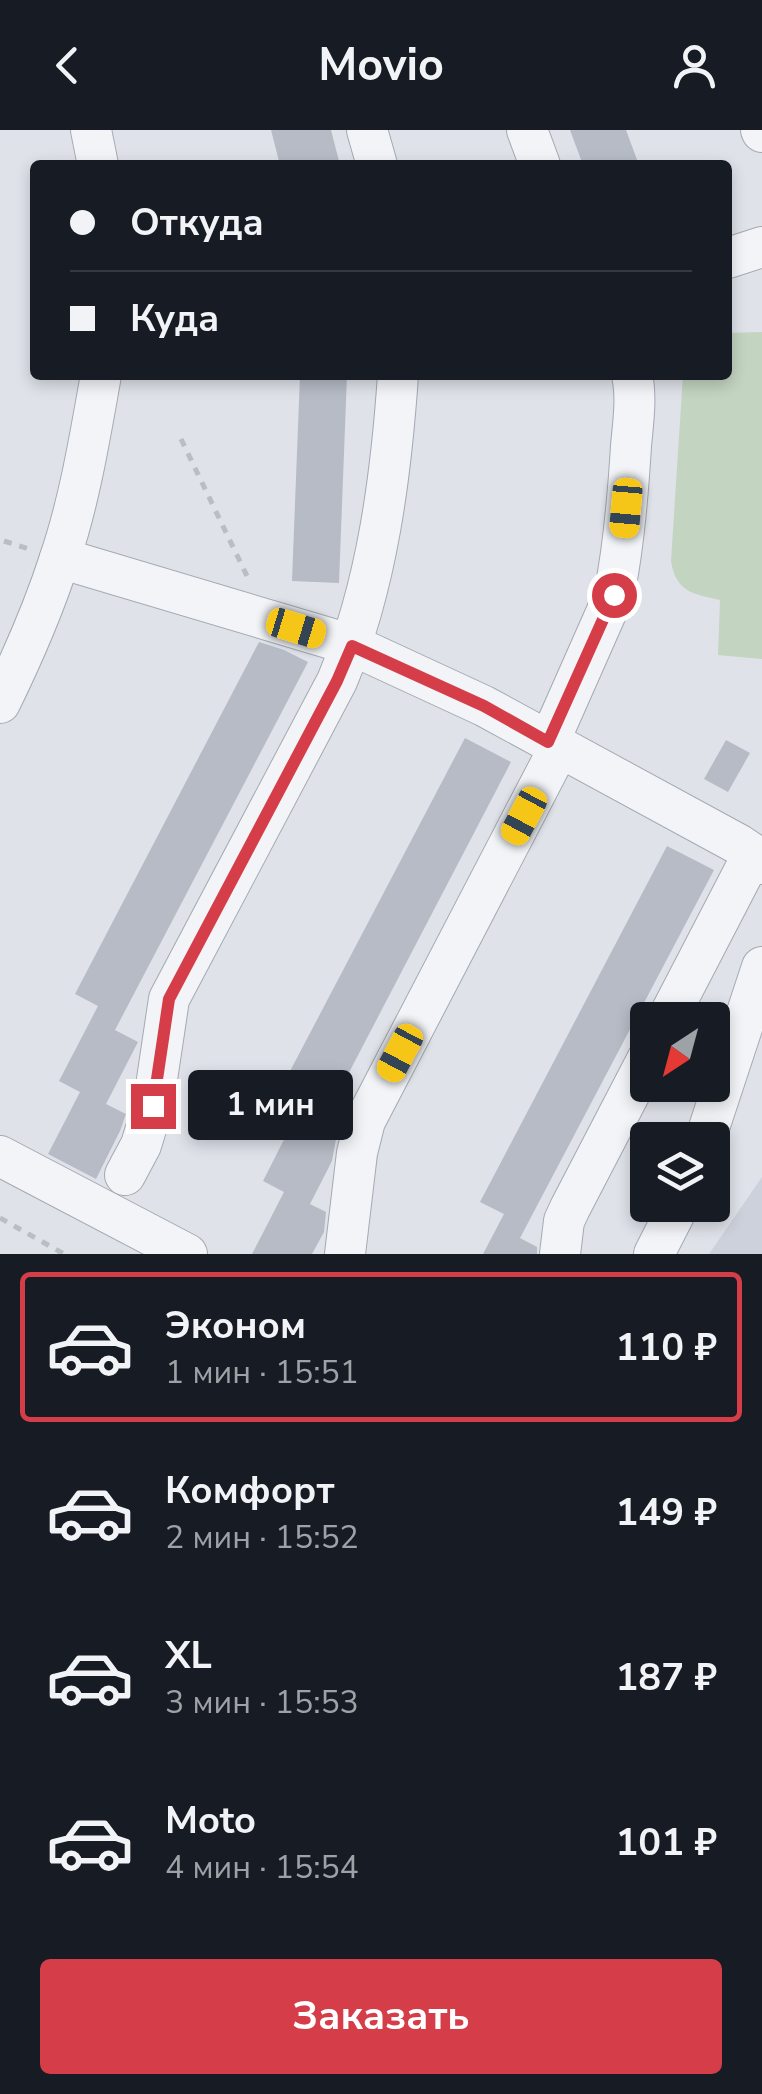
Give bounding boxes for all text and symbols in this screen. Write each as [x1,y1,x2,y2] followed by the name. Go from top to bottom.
[318,35,444,96] text: Movio
[40,38,95,93] icon: back
[667,38,722,93] icon: person
[130,197,264,248] text: Откуда
[130,293,219,344] text: Куда
[608,477,644,539] car
[592,573,637,618] route start
[263,605,329,651] car
[497,782,551,850] car
[630,1002,730,1102] north arrow
[630,1002,730,1222] map controls
[373,1019,427,1087] car
[188,1071,353,1141] callout: 1 мин
[226,1083,315,1126] text: 1 мин
[131,1084,176,1129] route end
[630,1122,730,1222] button: layers
[165,1300,306,1351] text: Эконом
[45,1302,135,1392] icon: car
[616,1322,717,1373] text: 110 ₽
[165,1351,359,1394] text: 1 мин · 15:51
[165,1465,334,1516] text: Комфорт
[45,1467,135,1557] icon: car
[616,1487,717,1538] text: 149 ₽
[165,1516,359,1559] text: 2 мин · 15:52
[165,1630,212,1681] text: XL
[45,1632,135,1722] icon: car
[616,1652,717,1703] text: 187 ₽
[165,1681,359,1724] text: 3 мин · 15:53
[165,1795,256,1846] text: Moto
[45,1797,135,1887] icon: car
[616,1817,717,1868] text: 101 ₽
[165,1846,359,1889] text: 4 мин · 15:54
[40,1959,722,2074] button: Заказать

